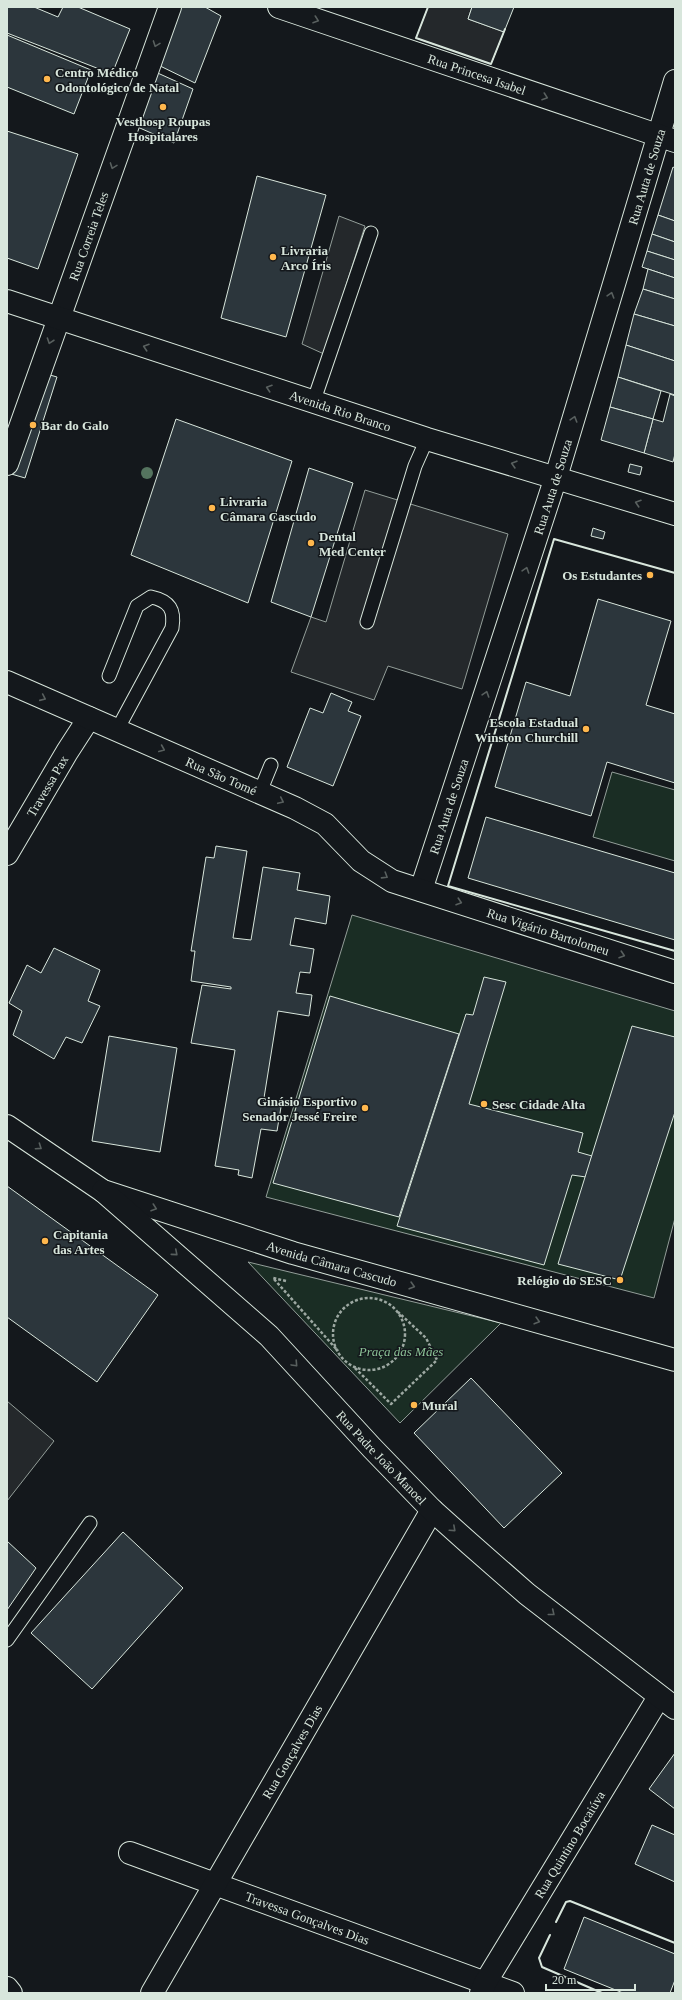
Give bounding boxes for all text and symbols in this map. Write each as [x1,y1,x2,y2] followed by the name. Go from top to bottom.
[313,15,320,23] one-way arrow
[153,40,161,47] one-way arrow
[426,50,528,98] street label: Rua Princesa Isabel
[55,65,180,95] place label: Centro Médico Odontológico de Natal
[42,74,52,84] marker: Centro Médico Odontológico de Natal
[542,93,549,101] one-way arrow
[158,102,168,112] marker: Vesthosp Roupas Hospitalares
[116,114,210,144] place label: Vesthosp Roupas Hospitalares
[625,127,668,227] street label: Rua Auta de Souza
[109,162,117,169] one-way arrow
[66,189,111,283] street label: Rua Correia Teles
[281,243,331,273] place label: Livraria Arco Íris
[268,252,278,262] marker: Livraria Arco Íris
[606,292,615,299] one-way arrow
[46,338,55,345] one-way arrow
[142,343,149,352] one-way arrow
[266,384,273,393] one-way arrow
[288,387,393,434] street label: Avenida Rio Branco
[569,416,578,423] one-way arrow
[41,418,109,433] place label: Bar do Galo
[28,420,38,430] marker: Bar do Galo
[530,437,575,537] street label: Rua Auta de Souza
[510,460,517,469] one-way arrow
[220,494,316,524] place label: Livraria Câmara Cascudo
[634,499,641,508] one-way arrow
[207,503,217,513] marker: Livraria Câmara Cascudo
[319,529,386,559] place label: Dental Med Center
[306,538,316,548] marker: Dental Med Center
[521,567,530,574] one-way arrow
[562,568,642,583] place label: Os Estudantes
[645,570,655,580] marker: Os Estudantes
[481,690,489,697] one-way arrow
[38,693,46,701] one-way arrow
[475,715,578,745] place label: Escola Estadual Winston Churchill
[581,724,591,734] marker: Escola Estadual Winston Churchill
[158,744,166,752] one-way arrow
[23,752,71,819] street label: Travessa Pax
[183,754,259,798] street label: Rua São Tomé
[426,757,471,856] street label: Rua Auta de Souza
[277,796,285,804] one-way arrow
[381,872,388,879] one-way arrow
[455,898,462,906] one-way arrow
[485,905,612,958] street label: Rua Vigário Bartolomeu
[619,950,626,959] one-way arrow
[242,1094,357,1124] place label: Ginásio Esportivo Senador Jessé Freire
[492,1097,586,1112] place label: Sesc Cidade Alta
[479,1099,489,1109] marker: Sesc Cidade Alta
[360,1103,370,1113] marker: Ginásio Esportivo Senador Jessé Freire
[35,1142,42,1150] one-way arrow
[150,1203,157,1212] one-way arrow
[53,1227,108,1257] place label: Capitania das Artes
[40,1236,50,1246] marker: Capitania das Artes
[265,1237,399,1289] street label: Avenida Câmara Cascudo
[170,1249,178,1256] one-way arrow
[517,1273,612,1288] place label: Relógio do SESC
[615,1275,625,1285] marker: Relógio do SESC
[408,1281,415,1290] one-way arrow
[533,1316,540,1325] one-way arrow
[358,1344,443,1359] park label: Praça das Mães
[290,1359,298,1367] one-way arrow
[422,1398,458,1413] place label: Mural
[409,1400,419,1410] marker: Mural
[334,1407,430,1508] street label: Rua Padre João Manoel
[448,1524,456,1531] one-way arrow
[547,1609,554,1616] one-way arrow
[259,1702,325,1801] street label: Rua Gonçalves Dias
[531,1788,608,1901] street label: Rua Quintino Bocaiúva
[243,1888,372,1947] street label: Travessa Gonçalves Dias
[546,1966,635,1992] scale bar
[552,1973,577,1987] text: 20 m

